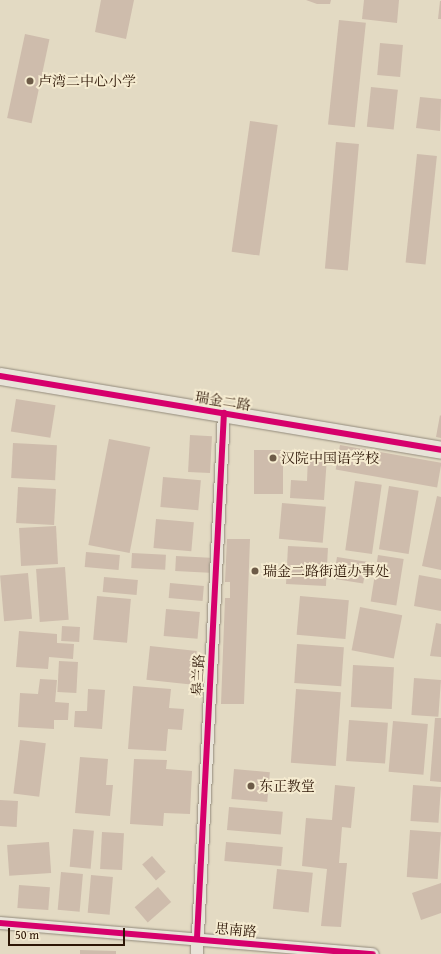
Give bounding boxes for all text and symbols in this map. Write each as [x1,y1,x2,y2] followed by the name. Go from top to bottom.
[38,73,136,89] place label: 卢湾二中心小学
[25,76,35,86] marker: 卢湾二中心小学
[194,388,252,414] street label: 瑞金二路
[281,450,379,466] place label: 汉院中国语学校
[268,453,278,463] marker: 汉院中国语学校
[263,563,389,579] place label: 瑞金二路街道办事处
[250,566,260,576] marker: 瑞金二路街道办事处
[189,654,207,696] street label: 皋兰路
[259,778,315,794] place label: 东正教堂
[246,781,256,791] marker: 东正教堂
[10,920,127,946] scale bar
[214,920,258,940] street label: 思南路
[15,926,39,943] text: 50 m

